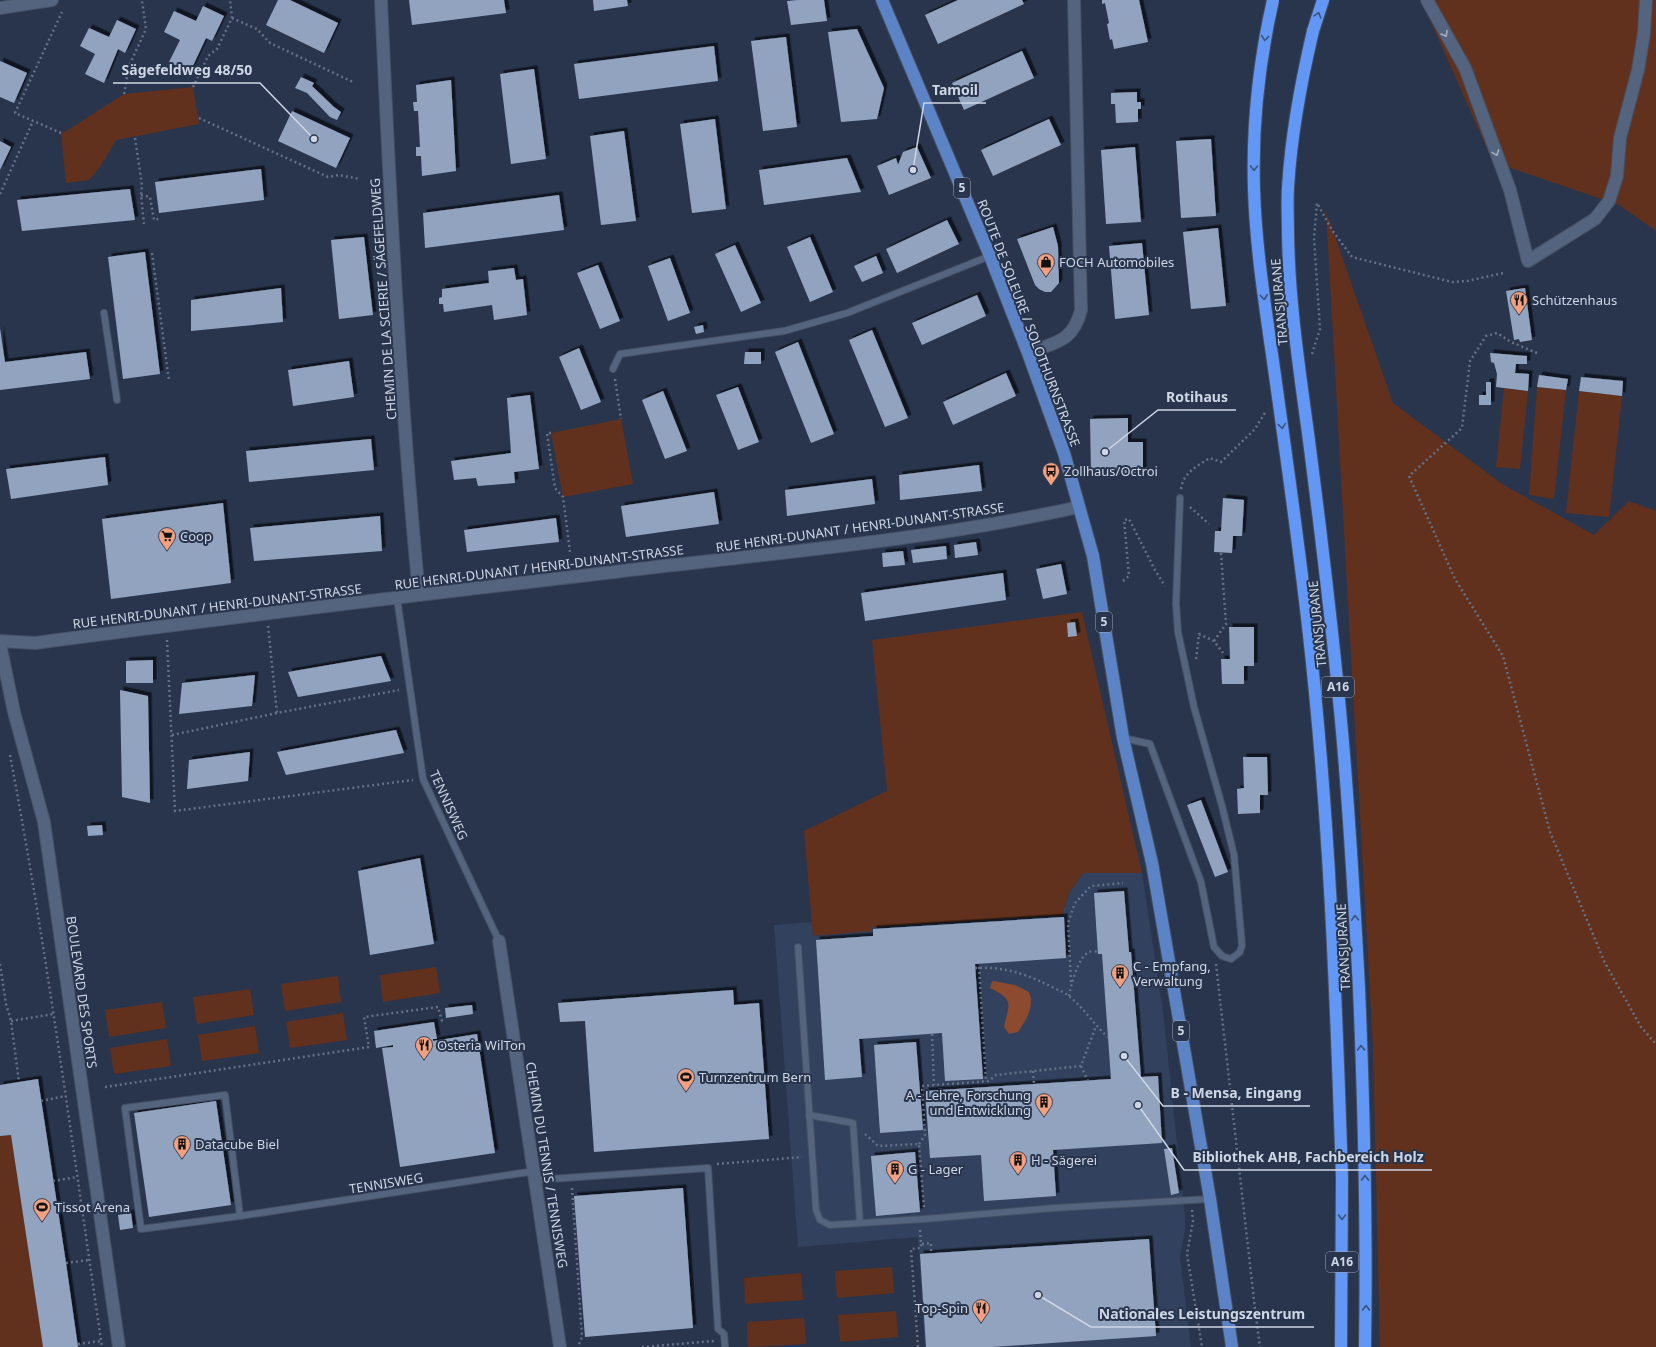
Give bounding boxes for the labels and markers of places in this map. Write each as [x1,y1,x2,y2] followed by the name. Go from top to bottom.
[113,57,260,83] callout: Sägefeldweg 48/50
[924,77,986,103] callout: Tamoil
[1036,252,1056,277] shop icon: FOCH Automobiles
[1059,253,1174,271] place label: FOCH Automobiles
[1509,290,1529,315] restaurant icon: Schützenhaus
[1532,291,1617,309] place label: Schützenhaus
[1158,384,1236,410] callout: Rotihaus
[1041,461,1061,486] bus stop icon: Zollhaus/Octroi
[1064,462,1158,480] place label: Zollhaus/Octroi
[157,526,177,551] supermarket icon: Coop
[180,527,212,545] place label: Coop
[1133,957,1211,990] place label: C - Empfang, Verwaltung
[1110,963,1130,988] building icon: C - Empfang, Verwaltung
[414,1035,434,1060] restaurant icon: Osteria WilTon
[437,1036,526,1054] place label: Osteria WilTon
[676,1067,696,1092] sports icon: Turnzentrum Bern
[699,1068,811,1086] place label: Turnzentrum Bern
[1163,1080,1310,1106] callout: B - Mensa, Eingang
[906,1086,1031,1119] place label: A - Lehre, Forschung und Entwicklung
[1034,1092,1054,1117] building icon: A - Lehre, Forschung und Entwicklung
[172,1134,192,1159] building icon: Datacube Biel
[195,1135,279,1153] place label: Datacube Biel
[1184,1144,1432,1170] callout: Bibliothek AHB, Fachbereich Holz
[1008,1150,1028,1175] building icon: H - Sägerei
[1031,1151,1097,1169] place label: H - Sägerei
[885,1159,905,1184] building icon: G - Lager
[908,1160,964,1178] place label: G - Lager
[32,1197,52,1222] sports icon: Tissot Arena
[55,1198,130,1216] place label: Tissot Arena
[971,1298,991,1323] restaurant icon: Top-Spin
[915,1299,968,1317] place label: Top-Spin
[1091,1301,1314,1327] callout: Nationales Leistungszentrum

